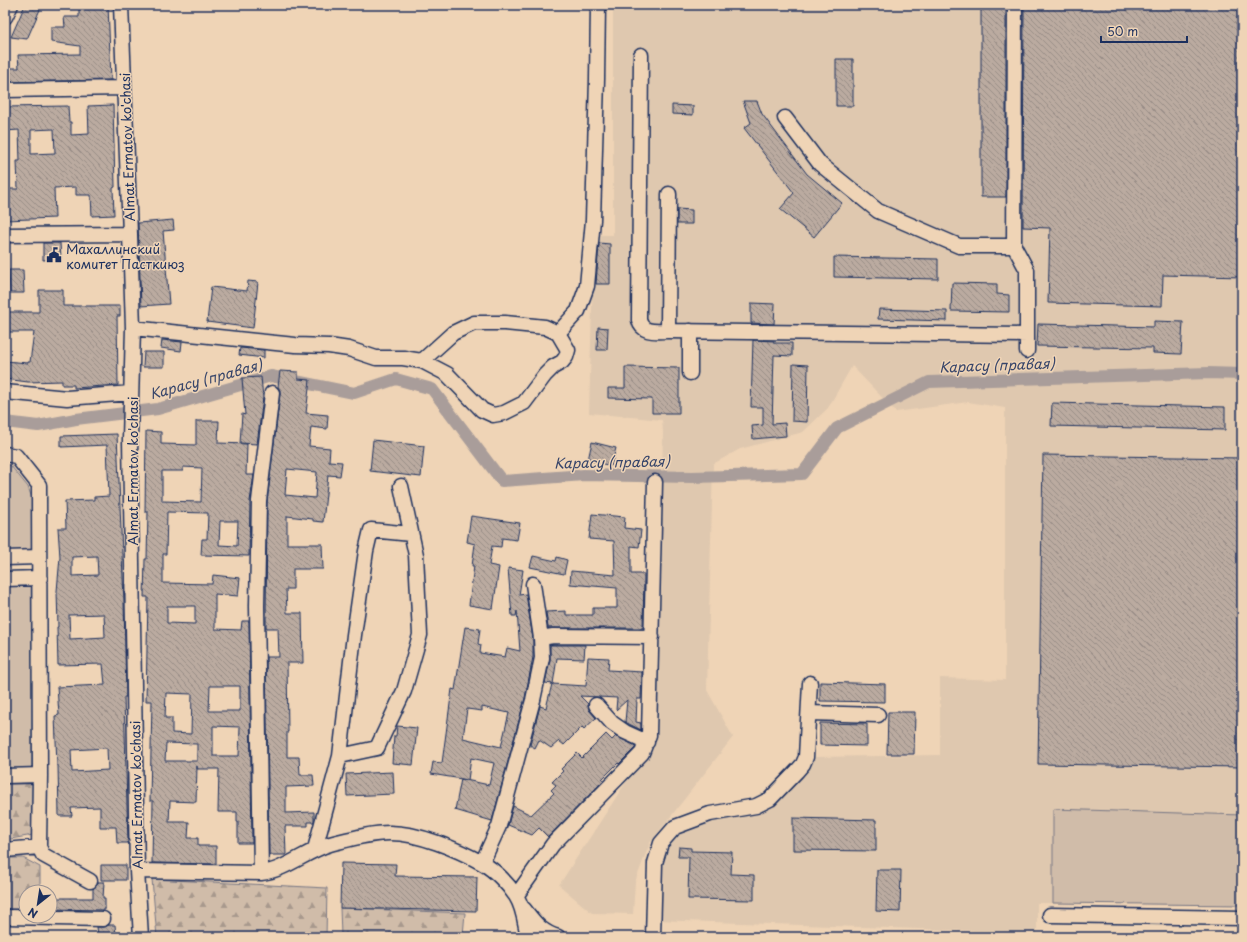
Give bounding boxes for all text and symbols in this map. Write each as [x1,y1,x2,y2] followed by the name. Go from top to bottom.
[1101,18,1187,44] scale bar
[1107,22,1138,40] text: 50 m
[115,72,139,222] street label: Almat Ermatov ko'chasi
[66,239,185,273] place label: Махаллинский комитет Пасткиюз
[45,246,63,264] public building icon: Махаллинский комитет Пасткиюз
[939,352,1057,378] water label: Карасу (правая)
[147,354,266,404] water label: Карасу (правая)
[123,397,142,545] street label: Almat Ermatov ko'chasi
[554,450,672,474] water label: Карасу (правая)
[125,720,147,870] street label: Almat Ermatov ko'chasi
[18,884,58,924] north arrow
[24,903,41,923] text: N

